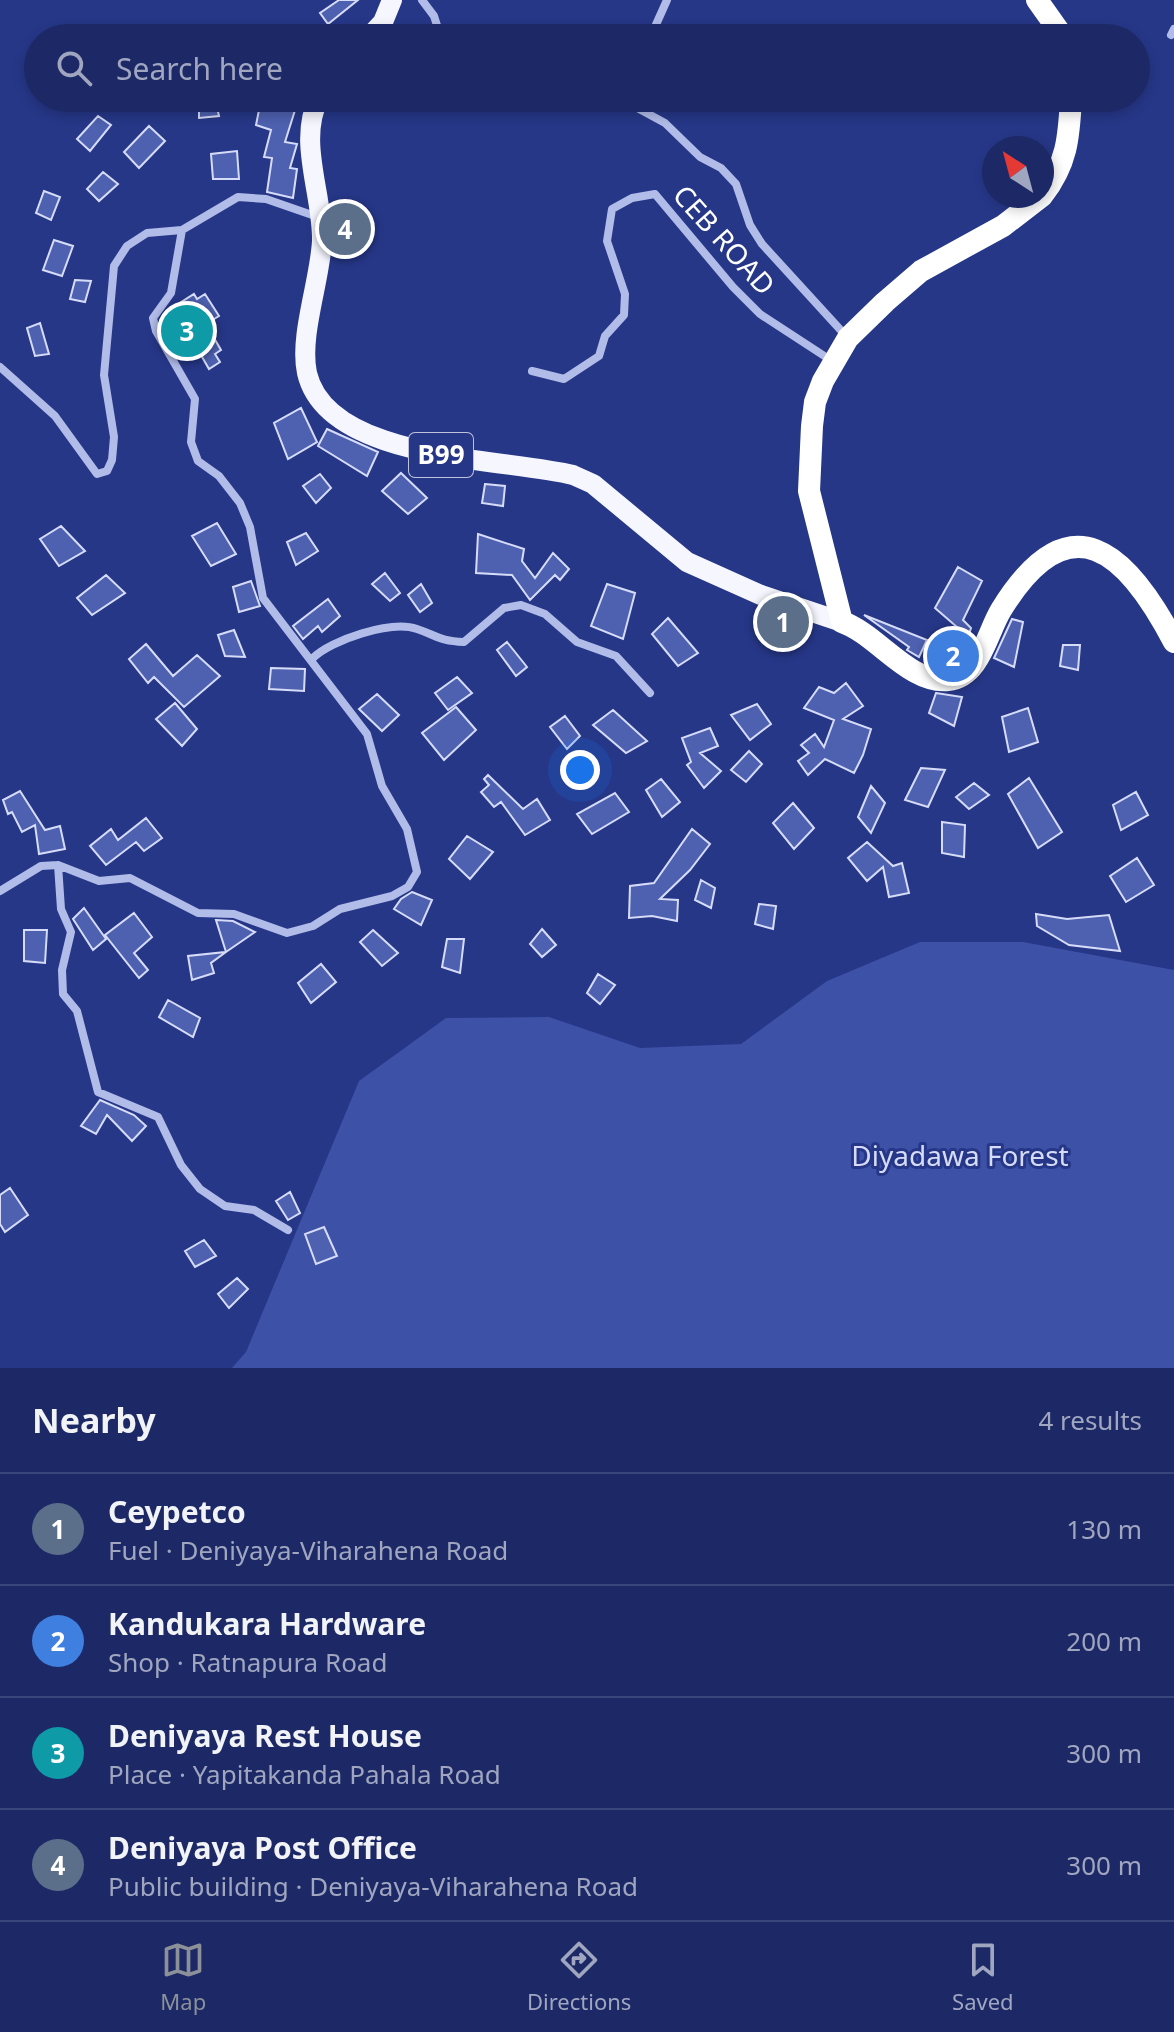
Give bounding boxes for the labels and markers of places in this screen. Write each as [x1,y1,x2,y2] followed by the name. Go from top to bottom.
[319,199,371,259] pin: 4
[161,301,213,361] pin: 3
[757,592,809,652] pin: 1
[927,626,979,686] pin: 2

